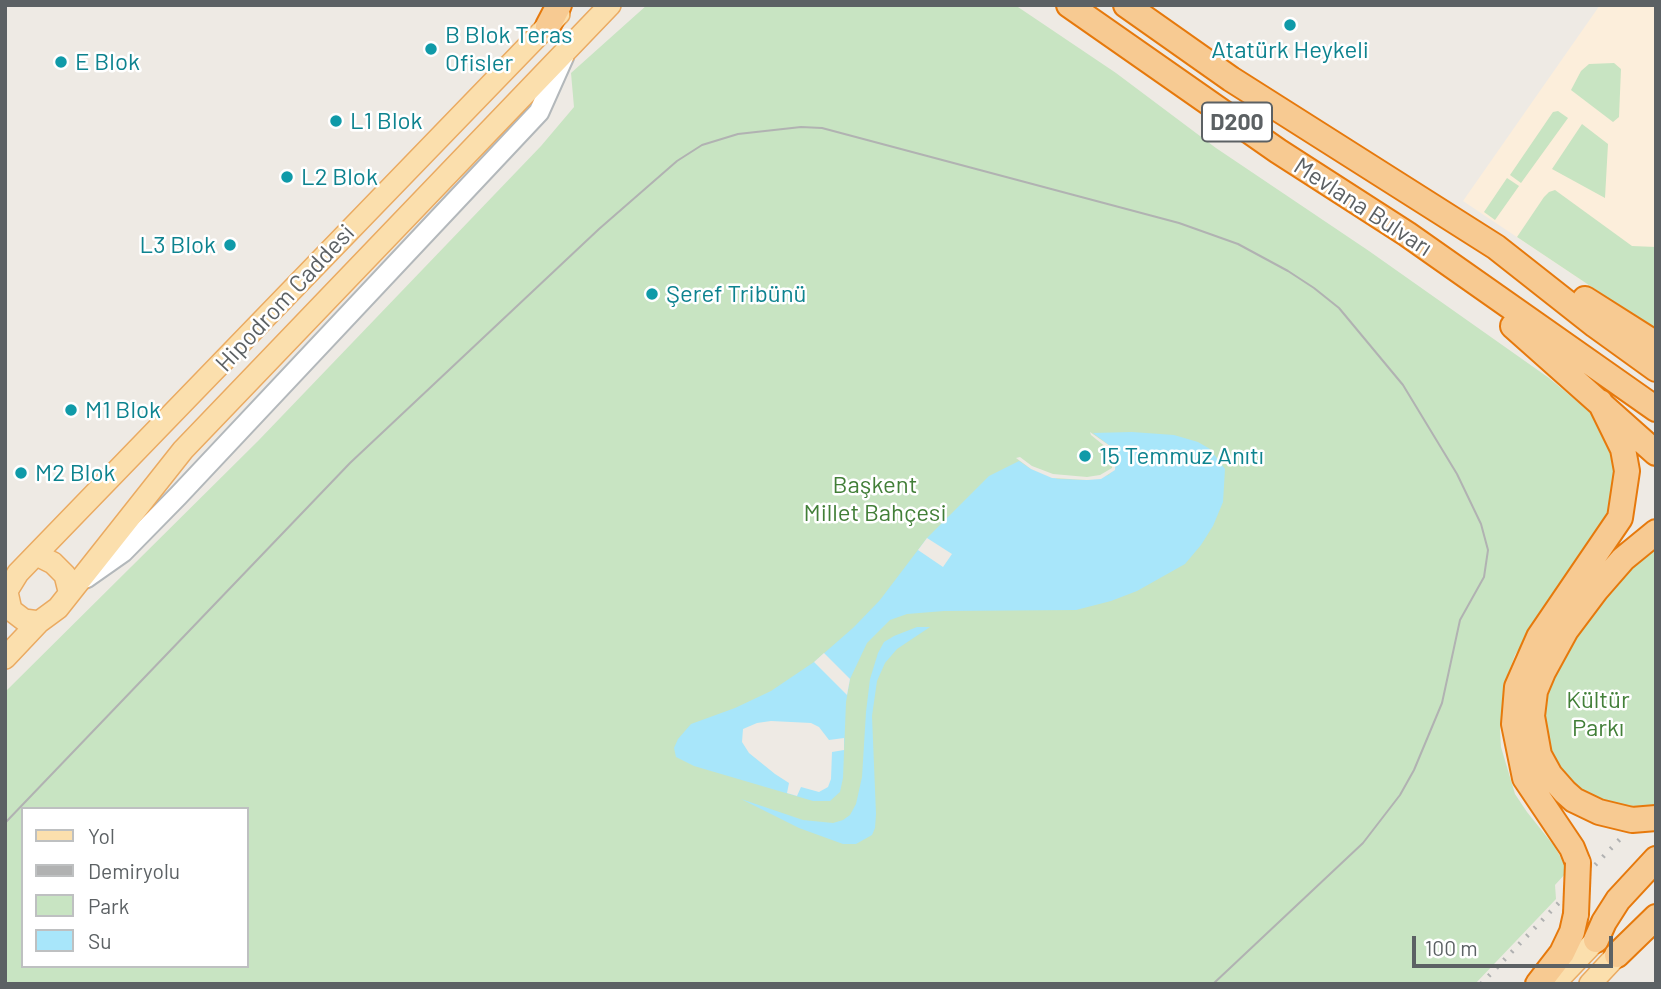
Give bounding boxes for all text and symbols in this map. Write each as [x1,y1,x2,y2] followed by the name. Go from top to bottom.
[1282,17,1298,33] marker: Atatürk Heykeli
[445,21,573,77] place label: B Blok Teras Ofisler
[1211,36,1369,64] place label: Atatürk Heykeli
[423,41,439,57] marker: B Blok Teras Ofisler
[75,48,140,76] place label: E Blok
[53,54,69,70] marker: E Blok
[1202,102,1272,141] road number: D200
[350,107,423,135] place label: L1 Blok
[328,113,344,129] marker: L1 Blok
[1288,152,1438,262] street label: Mevlana Bulvarı
[301,163,378,191] place label: L2 Blok
[279,169,295,185] marker: L2 Blok
[209,219,361,377] street label: Hipodrom Caddesi
[140,231,216,259] place label: L3 Blok
[222,237,238,253] marker: L3 Blok
[666,280,807,308] place label: Şeref Tribünü
[644,286,660,302] marker: Şeref Tribünü
[85,396,161,424] place label: M1 Blok
[63,402,79,418] marker: M1 Blok
[1099,442,1264,470] place label: 15 Temmuz Anıtı
[1077,448,1093,464] marker: 15 Temmuz Anıtı
[35,459,115,487] place label: M2 Blok
[13,465,29,481] marker: M2 Blok
[803,471,947,527] park label: Başkent Millet Bahçesi
[1566,686,1630,742] park label: Kültür Parkı
[21,807,248,968] legend
[88,823,115,848] text: Yol
[88,858,180,883] text: Demiryolu
[88,893,129,918] text: Park
[1416,922,1617,966] scale bar
[88,928,112,953] text: Su
[1425,935,1478,960] text: 100 m

